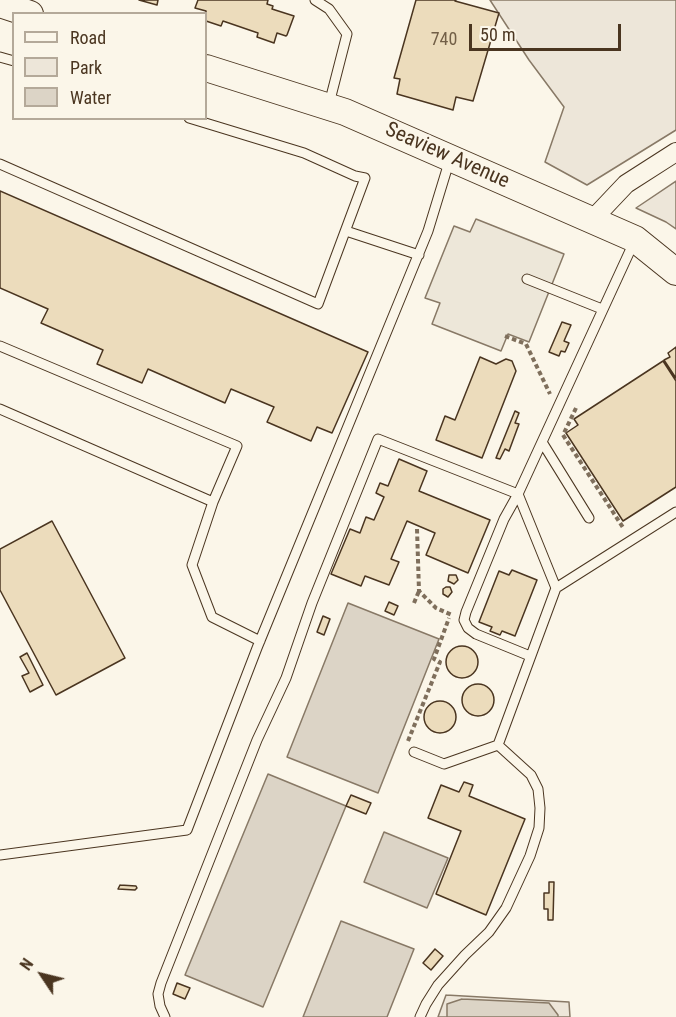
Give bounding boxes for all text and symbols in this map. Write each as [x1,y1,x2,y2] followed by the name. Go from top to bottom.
[12,12,207,120] legend
[472,12,624,50] scale bar
[480,24,515,45] text: 50 m
[70,27,106,48] text: Road
[431,29,457,51] house number: 740
[70,57,102,78] text: Park
[70,87,111,108] text: Water
[381,117,513,195] street label: Seaview Avenue
[12,945,72,1005] north arrow
[16,955,37,974] text: N

